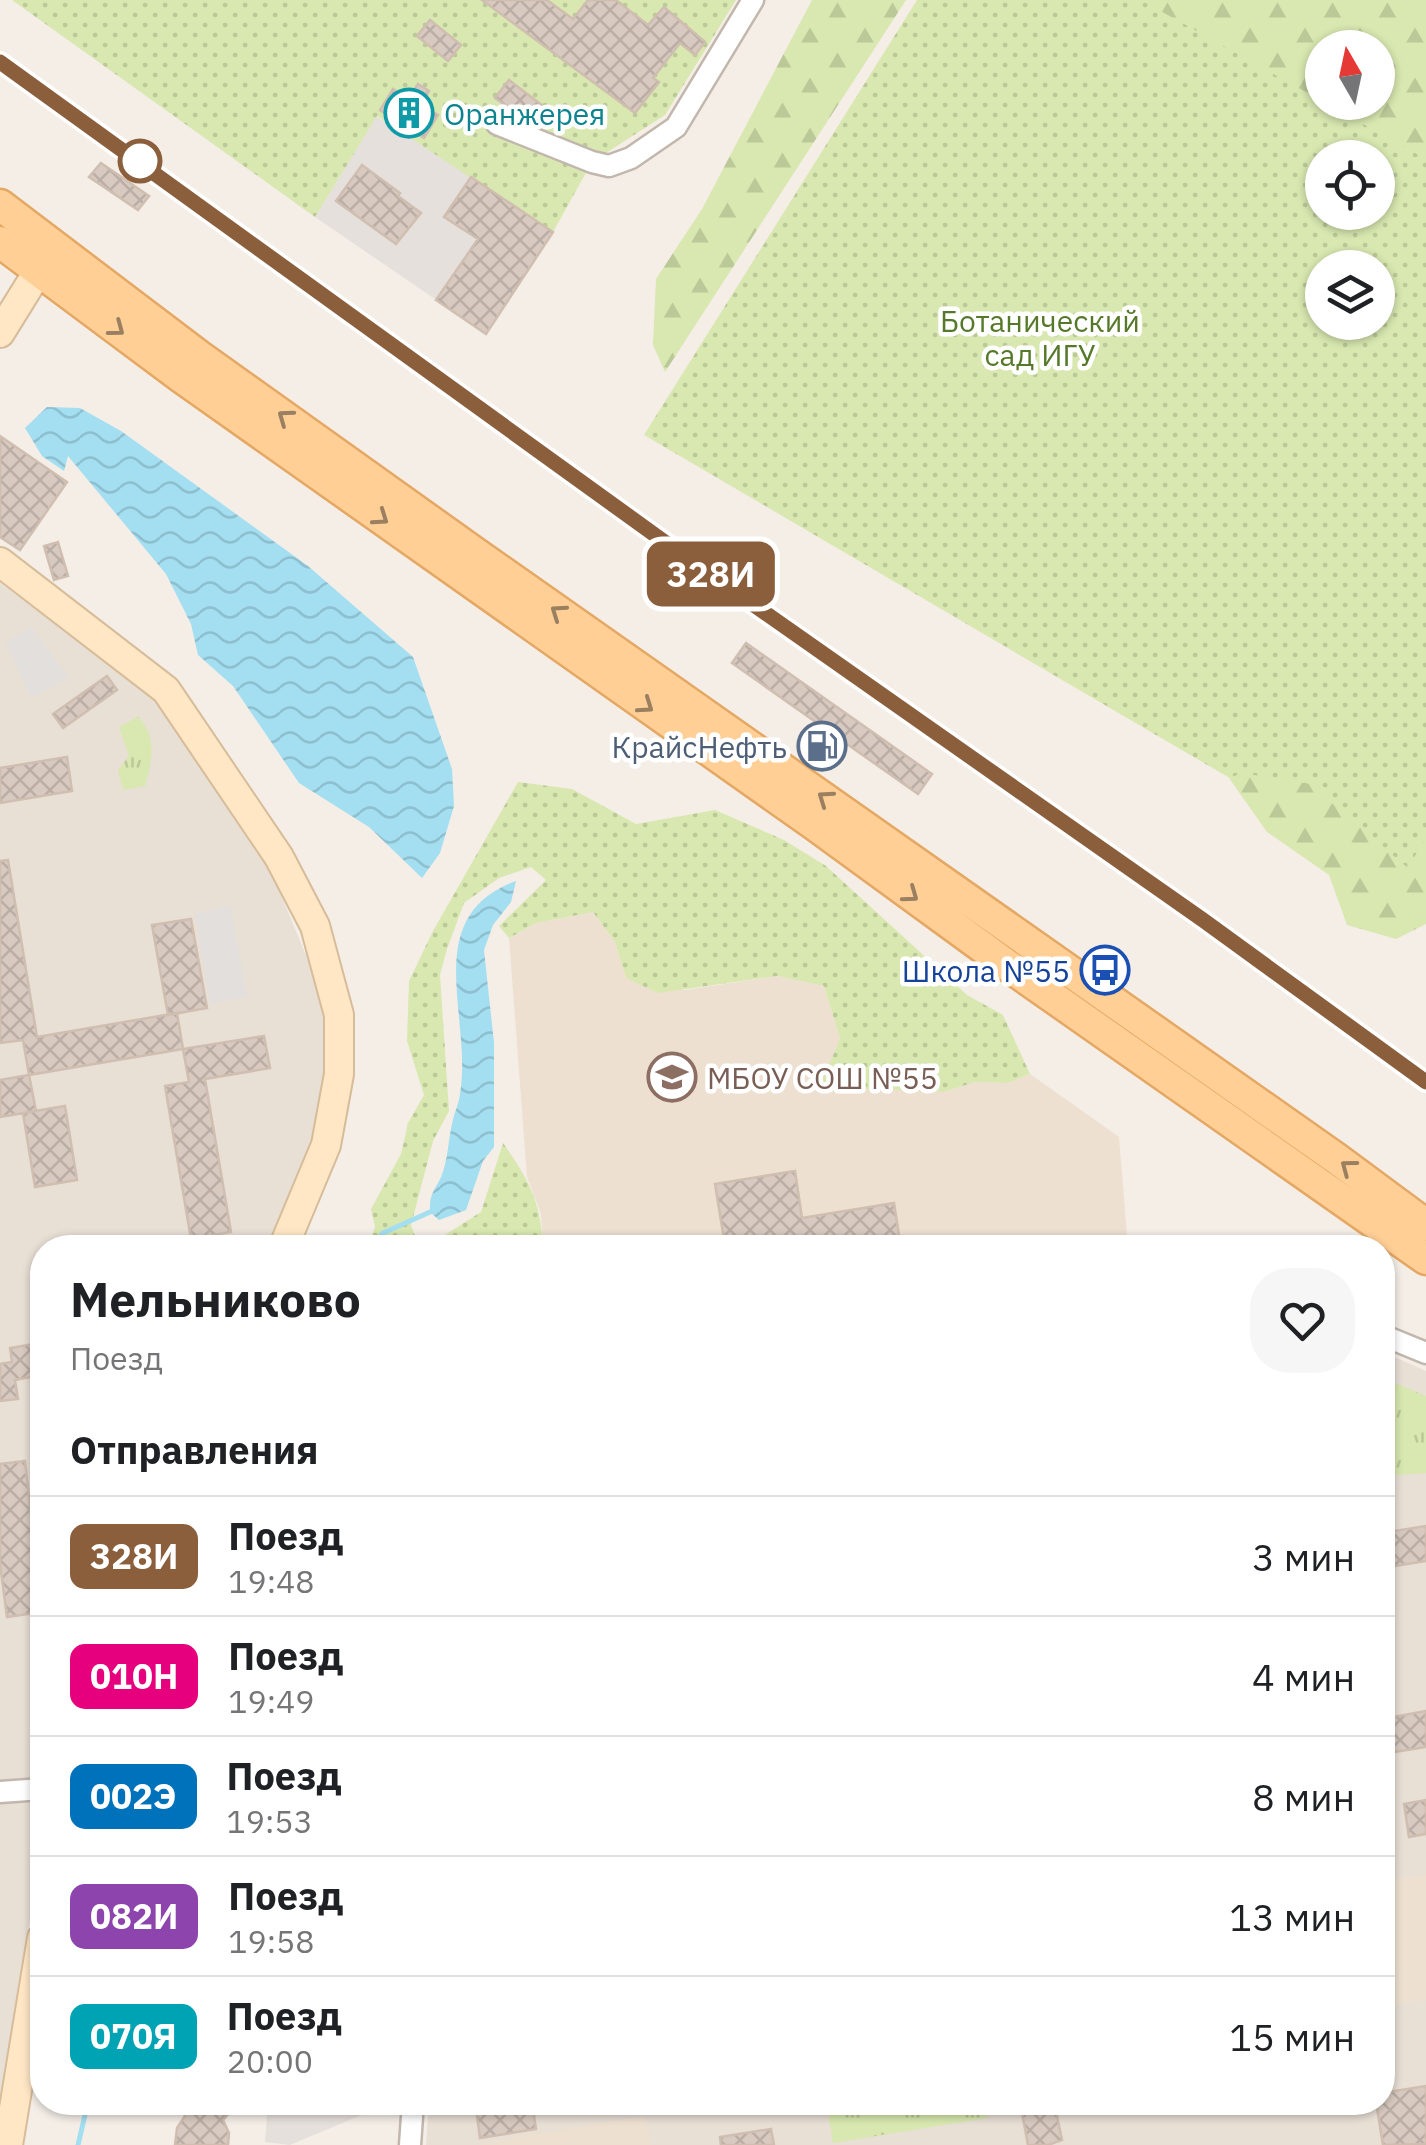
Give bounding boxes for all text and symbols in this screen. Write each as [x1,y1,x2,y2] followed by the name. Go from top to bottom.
[1305,30,1395,120] north arrow
[1305,30,1395,340] map controls
[383,87,435,139] building icon: Оранжерея
[444,94,605,133] place label: Оранжерея
[119,140,161,182] unlabelled marker
[1305,140,1395,230] button: locate
[1305,250,1395,340] button: layers
[940,301,1140,374] park label: Ботанический сад ИГУ
[106,317,124,334] one-way arrow
[278,411,297,430] one-way arrow
[369,506,388,525] one-way arrow
[641,542,781,606] line badge: 328И
[667,551,755,597] text: 328И
[551,606,570,624] one-way arrow
[635,694,653,712] one-way arrow
[796,720,848,772] fuel station icon: КрайсНефть
[611,727,787,766] place label: КрайсНефть
[818,792,837,810] one-way arrow
[900,883,918,900] one-way arrow
[1079,944,1131,996] bus stop icon: Школа №55
[902,951,1070,990] place label: Школа №55
[646,1051,698,1103] school or university icon: МБОУ СОШ №55
[707,1058,938,1097] place label: МБОУ СОШ №55
[1341,1162,1359,1179] one-way arrow
[70,1268,361,1330] text: Мельниково
[1250,1268,1355,1373] button: heart
[70,1337,163,1379] text: Поезд
[70,1425,318,1474] text: Отправления
[228,1511,343,1560] text: Поезд
[1252,1532,1355,1581] text: 3 мин
[90,1533,178,1579] text: 328И
[228,1560,315,1602] text: 19:48
[228,1631,343,1680] text: Поезд
[1252,1652,1355,1701] text: 4 мин
[90,1653,178,1699] text: 010Н
[228,1680,315,1722] text: 19:49
[227,1751,341,1800] text: Поезд
[1252,1772,1355,1821] text: 8 мин
[90,1773,177,1819] text: 002Э
[227,1800,313,1842] text: 19:53
[228,1871,343,1920] text: Поезд
[1229,1892,1355,1941] text: 13 мин
[90,1893,178,1939] text: 082И
[228,1920,315,1962] text: 19:58
[227,1991,342,2040] text: Поезд
[1229,2012,1355,2061] text: 15 мин
[90,2013,177,2059] text: 070Я
[227,2040,313,2082] text: 20:00

